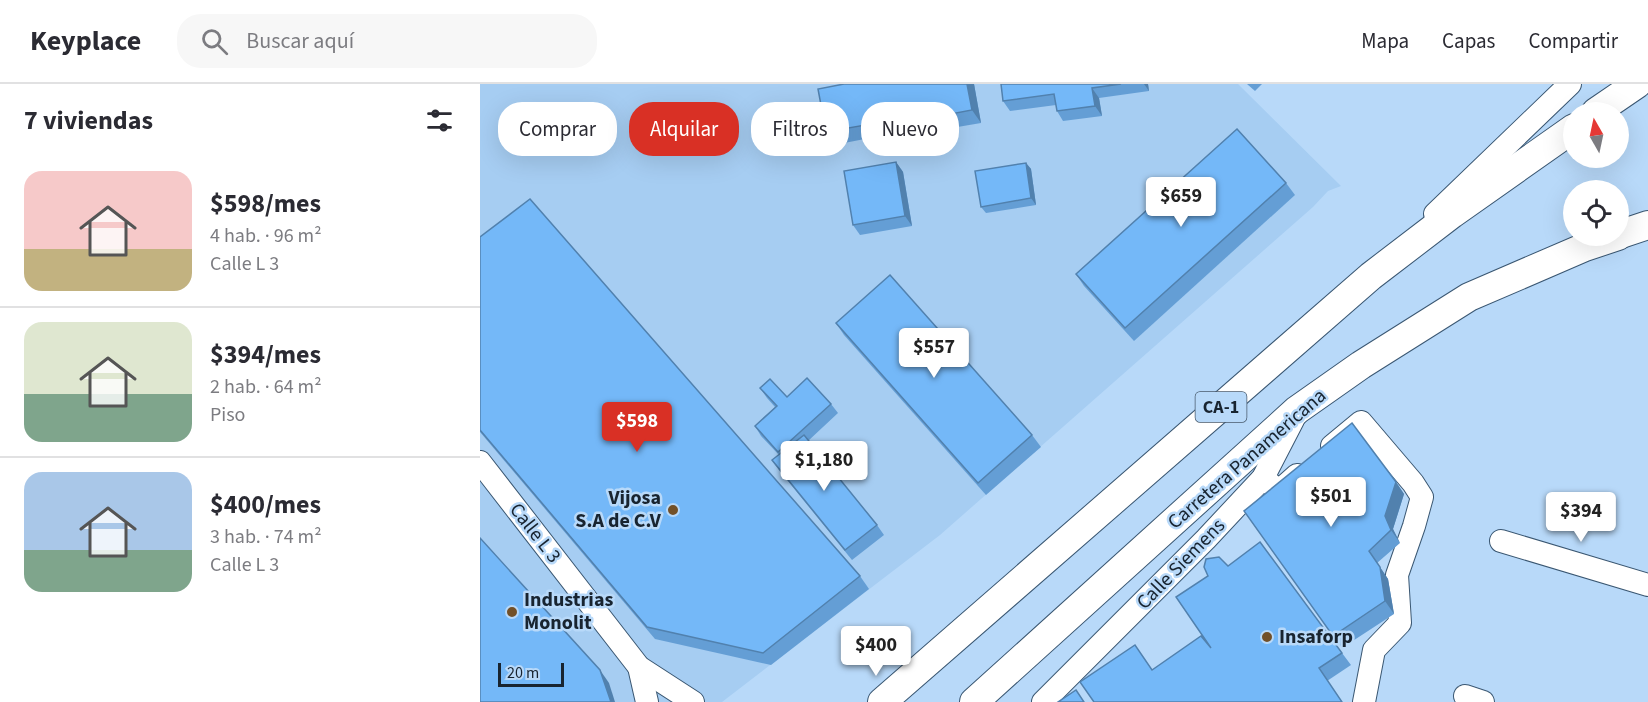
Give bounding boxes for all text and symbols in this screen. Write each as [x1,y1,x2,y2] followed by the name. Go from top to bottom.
[177,14,597,68] search box
[30,21,141,61] text: Keyplace
[198,25,231,58] icon: search
[246,25,354,57] text: Buscar aquí
[1361,26,1409,56] text: Mapa
[1442,26,1495,56] text: Capas
[1528,26,1618,56] text: Compartir
[24,102,153,139] text: 7 viviendas
[498,102,617,156] chip: Comprar
[629,102,739,156] chip: Alquilar
[751,102,849,156] chip: Filtros
[861,102,959,156] chip: Nuevo
[1563,102,1629,168] north arrow
[1563,102,1629,246] map controls
[423,104,456,137] icon: filters
[1145,177,1217,228] pin: $659
[1563,180,1629,246] button: locate
[1160,182,1202,210] text: $659
[210,185,321,222] text: $598/mes
[72,195,144,267] icon: home
[210,222,322,250] text: 4 hab. · 96 m²
[210,250,279,278] text: Calle L 3
[898,328,970,379] pin: $557
[913,333,955,361] text: $557
[210,336,321,373] text: $394/mes
[72,346,144,418] icon: home
[210,373,322,401] text: 2 hab. · 64 m²
[1162,382,1332,536] street label: Carretera Panamericana
[1196,392,1246,422] road number: CA-1
[210,401,245,429] text: Piso
[601,402,673,453] pin: $598
[616,407,658,435] text: $598
[775,441,873,492] pin: $1,180
[795,446,853,474] text: $1,180
[1295,477,1367,528] pin: $501
[1310,482,1352,510] text: $501
[575,484,662,535] place label: Vijosa S.A de C.V
[210,486,321,523] text: $400/mes
[1545,492,1617,543] pin: $394
[72,496,144,568] icon: home
[503,497,567,569] street label: Calle L 3
[1560,497,1602,525] text: $394
[666,503,680,517] marker: Vijosa S.A de C.V
[1130,512,1232,616] street label: Calle Siemens
[210,523,322,551] text: 3 hab. · 74 m²
[210,551,279,579] text: Calle L 3
[524,586,613,637] place label: Industrias Monolit
[505,605,519,619] marker: Industrias Monolit
[1279,623,1353,651] place label: Insaforp
[840,626,912,677] pin: $400
[1260,630,1274,644] marker: Insaforp
[855,631,897,659] text: $400
[498,660,564,688] scale bar
[507,662,539,684] text: 20 m

